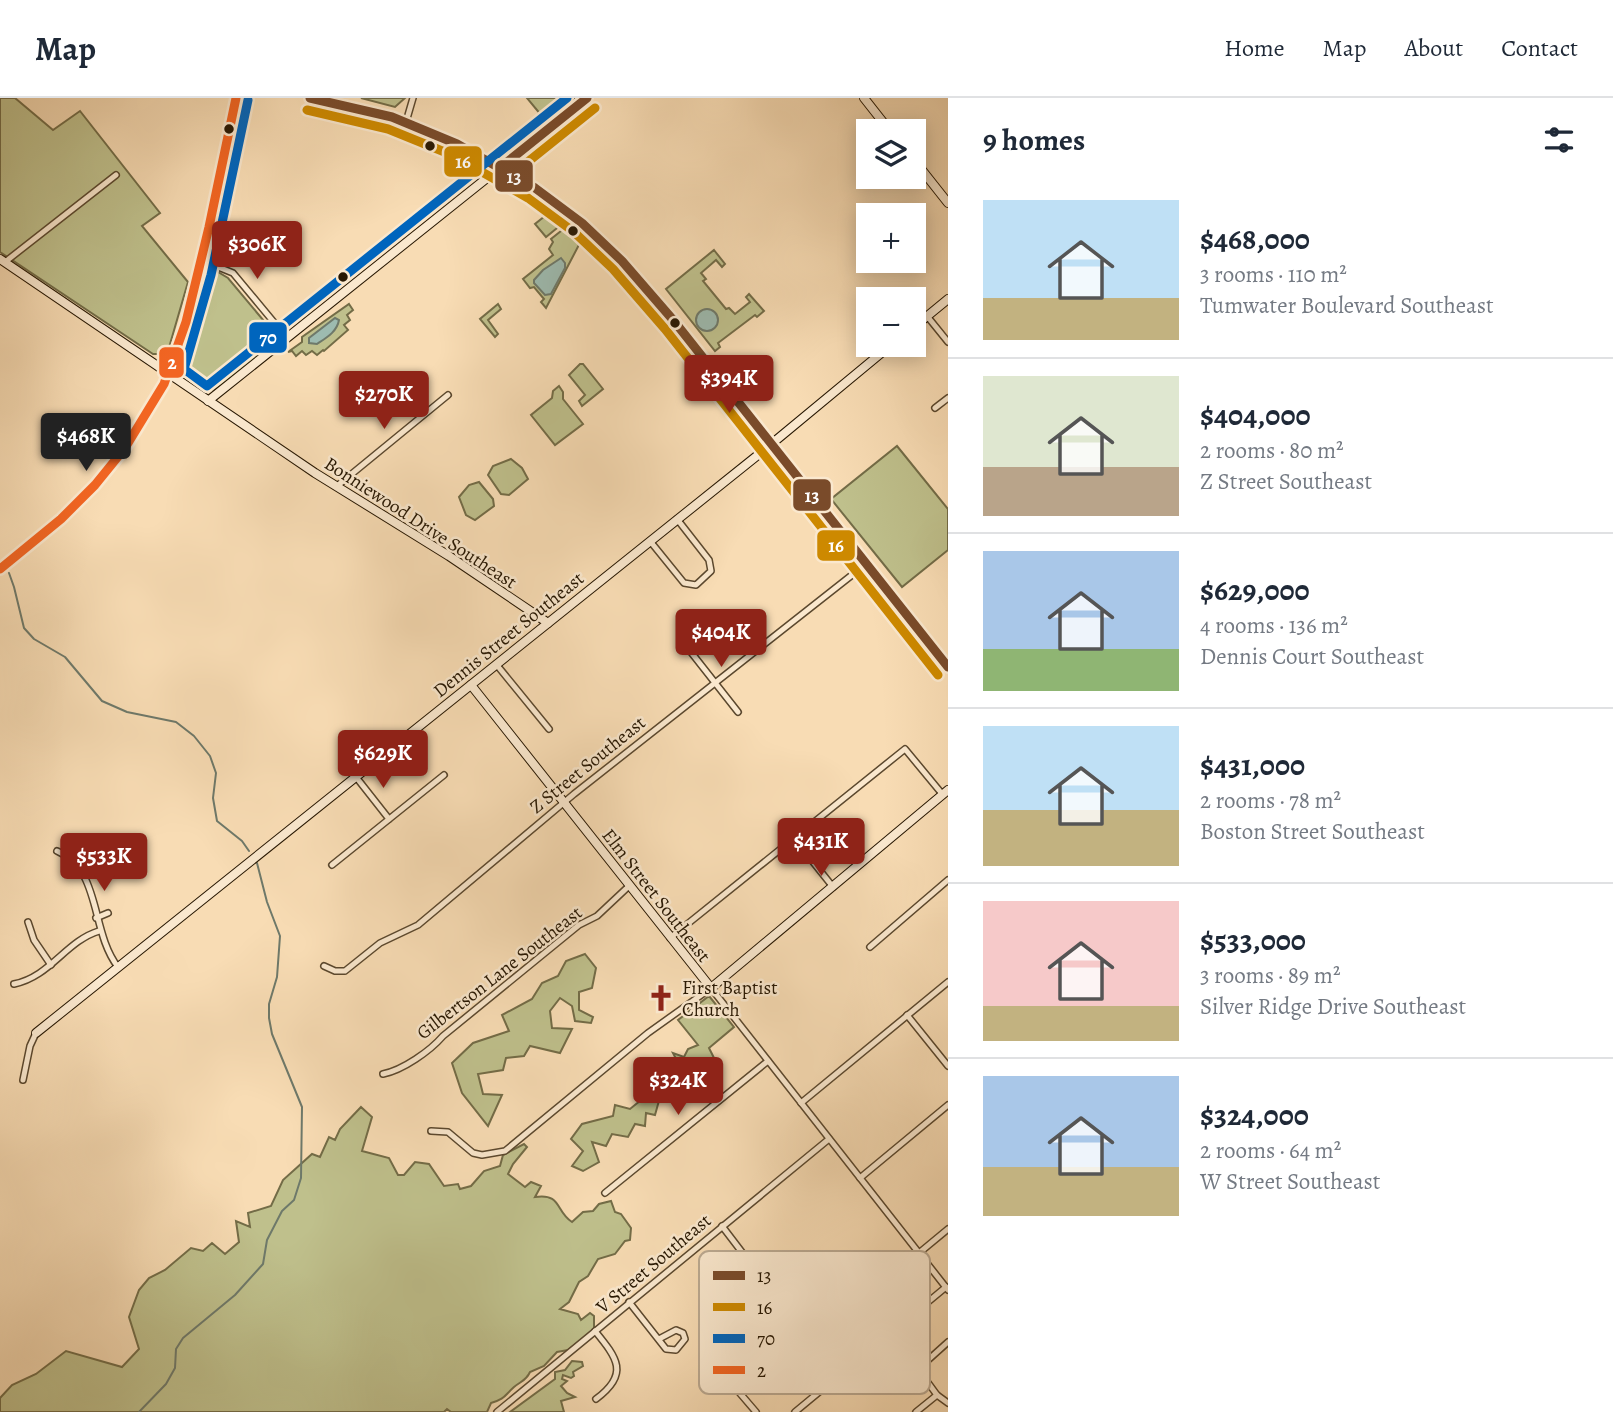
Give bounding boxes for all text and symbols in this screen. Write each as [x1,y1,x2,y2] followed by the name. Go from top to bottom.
[35,26,96,71] text: Map
[1224,32,1285,64] text: Home
[1323,32,1367,64] text: Map
[1405,32,1463,64] text: About
[1501,32,1578,64] text: Contact
[856,119,926,357] map controls
[856,119,926,189] button: layers
[983,120,1085,160] text: 9 homes
[1540,121,1578,159] icon: filters
[222,122,236,136] unlabelled marker
[423,139,437,153] unlabelled marker
[443,145,483,178] line badge: 16
[455,149,471,175] text: 16
[494,159,534,193] line badge: 13
[507,164,521,190] text: 13
[856,203,926,273] button: +
[1200,219,1310,259] text: $468,000
[208,222,306,281] pin: $306K
[566,224,580,238] unlabelled marker
[228,228,286,259] text: $306K
[1039,228,1123,312] icon: home
[1200,259,1347,290] text: 3 rooms · 110 m²
[336,270,350,284] unlabelled marker
[856,287,926,357] button: −
[1200,290,1494,321] text: Tumwater Boulevard Southeast
[668,316,682,330] unlabelled marker
[248,321,288,354] line badge: 70
[259,325,277,351] text: 70
[158,346,185,379] line badge: 2
[167,350,177,376] text: 2
[680,356,778,415] pin: $394K
[700,362,758,393] text: $394K
[335,372,433,431] pin: $270K
[355,378,413,409] text: $270K
[1200,395,1311,435] text: $404,000
[1039,404,1123,488] icon: home
[37,414,135,473] pin: $468K
[57,420,115,451] text: $468K
[1200,435,1344,466] text: 2 rooms · 80 m²
[319,451,522,595] street label: Bonniewood Drive Southeast
[1200,466,1372,497] text: Z Street Southeast
[792,478,832,512] line badge: 13
[805,483,819,509] text: 13
[816,529,856,562] line badge: 16
[828,533,844,559] text: 16
[428,566,589,704] street label: Dennis Street Southeast
[1200,570,1310,610] text: $629,000
[1039,579,1123,663] icon: home
[672,610,770,669] pin: $404K
[1200,610,1348,641] text: 4 rooms · 136 m²
[691,616,751,647] text: $404K
[1200,641,1424,672] text: Dennis Court Southeast
[524,710,651,820] street label: Z Street Southeast
[334,730,432,790] pin: $629K
[354,737,412,768] text: $629K
[1200,745,1305,785] text: $431,000
[1039,754,1123,838] icon: home
[1200,785,1341,816] text: 2 rooms · 78 m²
[1200,816,1425,847] text: Boston Street Southeast
[772,818,870,878] pin: $431K
[596,823,717,968] street label: Elm Street Southeast
[794,825,848,856] text: $431K
[55,834,153,893] pin: $533K
[76,840,132,871] text: $533K
[411,900,588,1046] street label: Gilbertson Lane Southeast
[1200,920,1306,960] text: $533,000
[1039,929,1123,1013] icon: home
[1200,960,1341,991] text: 3 rooms · 89 m²
[682,975,777,1023] place label: First Baptist Church
[646,983,676,1013] church icon: First Baptist Church
[1200,991,1466,1022] text: Silver Ridge Drive Southeast
[629,1058,727,1117] pin: $324K
[649,1064,707,1095] text: $324K
[1200,1095,1309,1135] text: $324,000
[1039,1104,1123,1188] icon: home
[1200,1135,1341,1166] text: 2 rooms · 64 m²
[1200,1166,1380,1197] text: W Street Southeast
[590,1208,717,1320] street label: V Street Southeast
[699,1251,930,1394] legend
[757,1263,771,1289] text: 13
[757,1295,772,1321] text: 16
[757,1326,775,1352] text: 70
[757,1358,766,1384] text: 2

